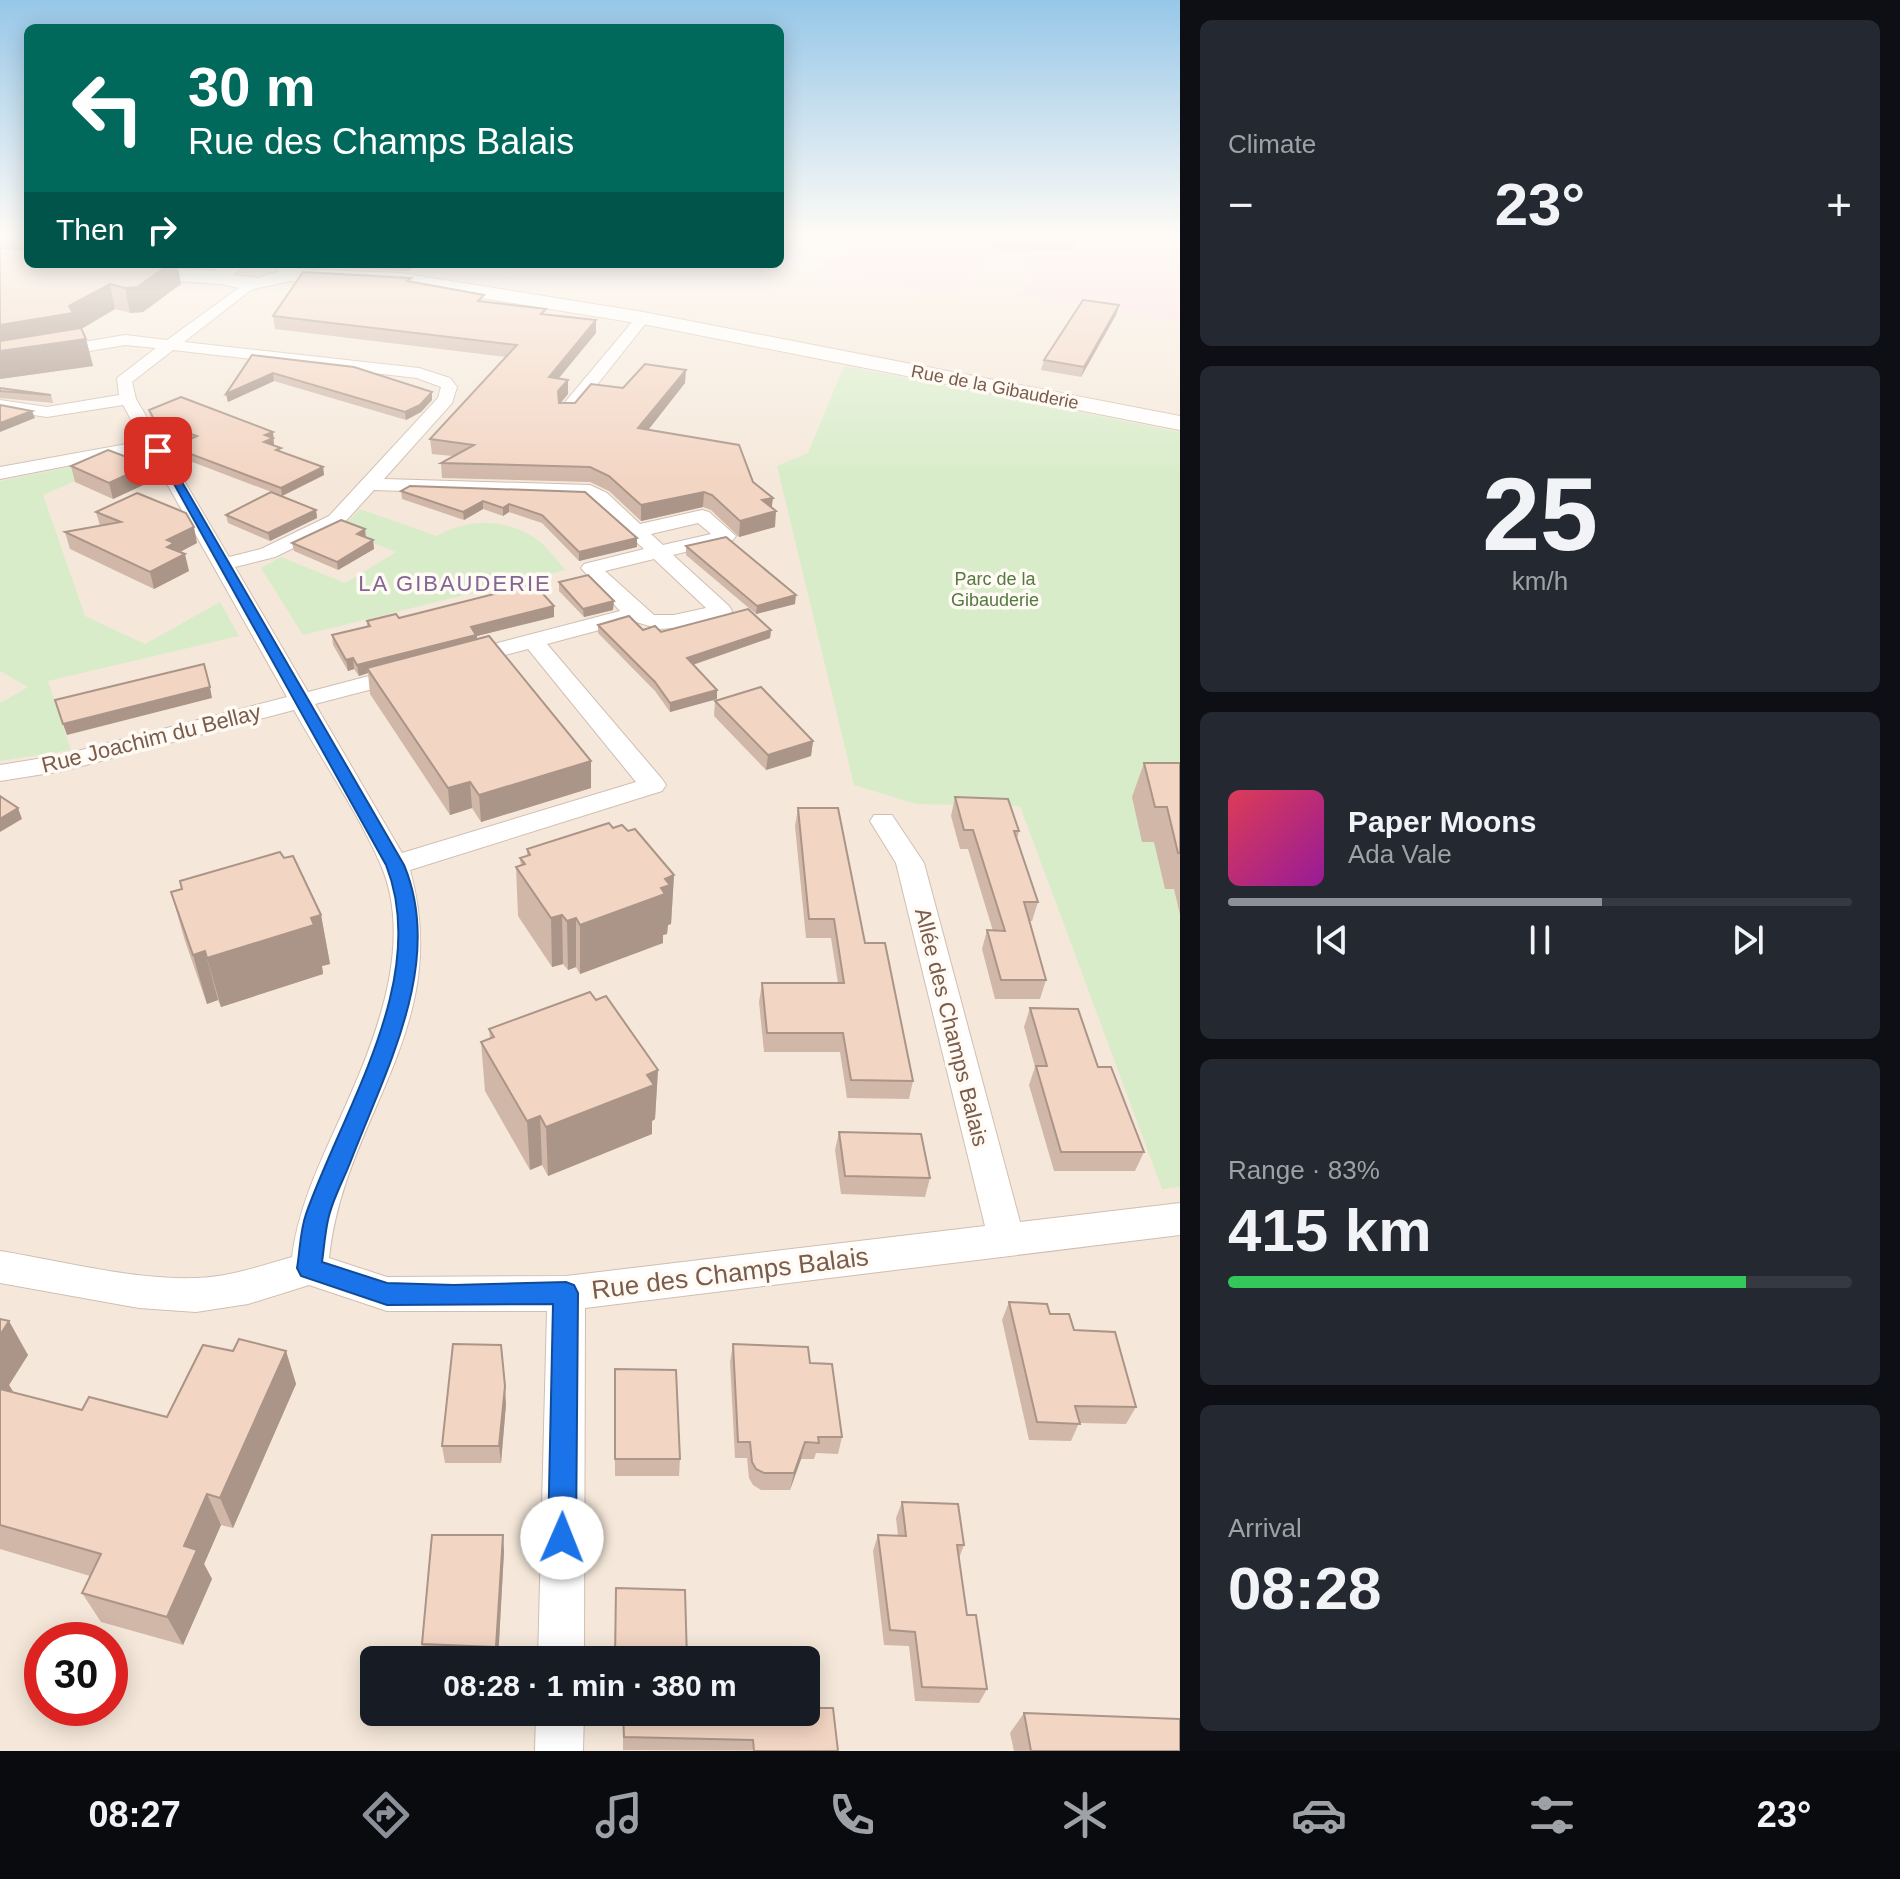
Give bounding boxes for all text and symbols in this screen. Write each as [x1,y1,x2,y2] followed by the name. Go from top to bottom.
[188,55,316,118] text: 30 m
[56,56,160,160] icon: left
[188,121,574,162] text: Rue des Champs Balais
[1228,129,1316,159] text: Climate
[1495,171,1585,238] text: 23°
[1228,180,1254,229] text: −
[1826,180,1852,229] text: +
[140,208,184,252] icon: right
[56,213,124,246] text: Then
[910,361,1080,413] street label: Rue de la Gibauderie
[124,417,192,485] pin
[136,429,180,473] icon: arrive
[1482,456,1598,572] text: 25
[1512,566,1568,596] text: km/h
[951,569,1039,610] park label: Parc de la Gibauderie
[358,571,552,596] district label: LA GIBAUDERIE
[39,699,263,778] street label: Rue Joachim du Bellay
[1348,805,1536,838] text: Paper Moons
[1348,839,1452,869] text: Ada Vale
[910,905,993,1149] street label: Allée des Champs Balais
[1310,918,1354,962] icon: previous
[1518,918,1562,962] icon: pause
[1726,918,1770,962] icon: next
[1228,1155,1380,1185] text: Range · 83%
[1228,1197,1432,1264] text: 415 km
[590,1241,870,1305] street label: Rue des Champs Balais
[520,1496,604,1580] position arrow
[1228,1513,1302,1543] text: Arrival
[1228,1555,1381,1622] text: 08:28
[24,1622,128,1726] speed limit sign: 30
[443,1669,737,1702] text: 08:28 · 1 min · 380 m
[358,1787,414,1843] icon: directions
[591,1787,647,1843] icon: music
[824,1787,880,1843] icon: phone
[1057,1787,1113,1843] icon: climate
[1291,1787,1347,1843] icon: car
[1524,1787,1580,1843] icon: filters
[89,1794,181,1835] text: 08:27
[1757,1794,1811,1835] text: 23°

